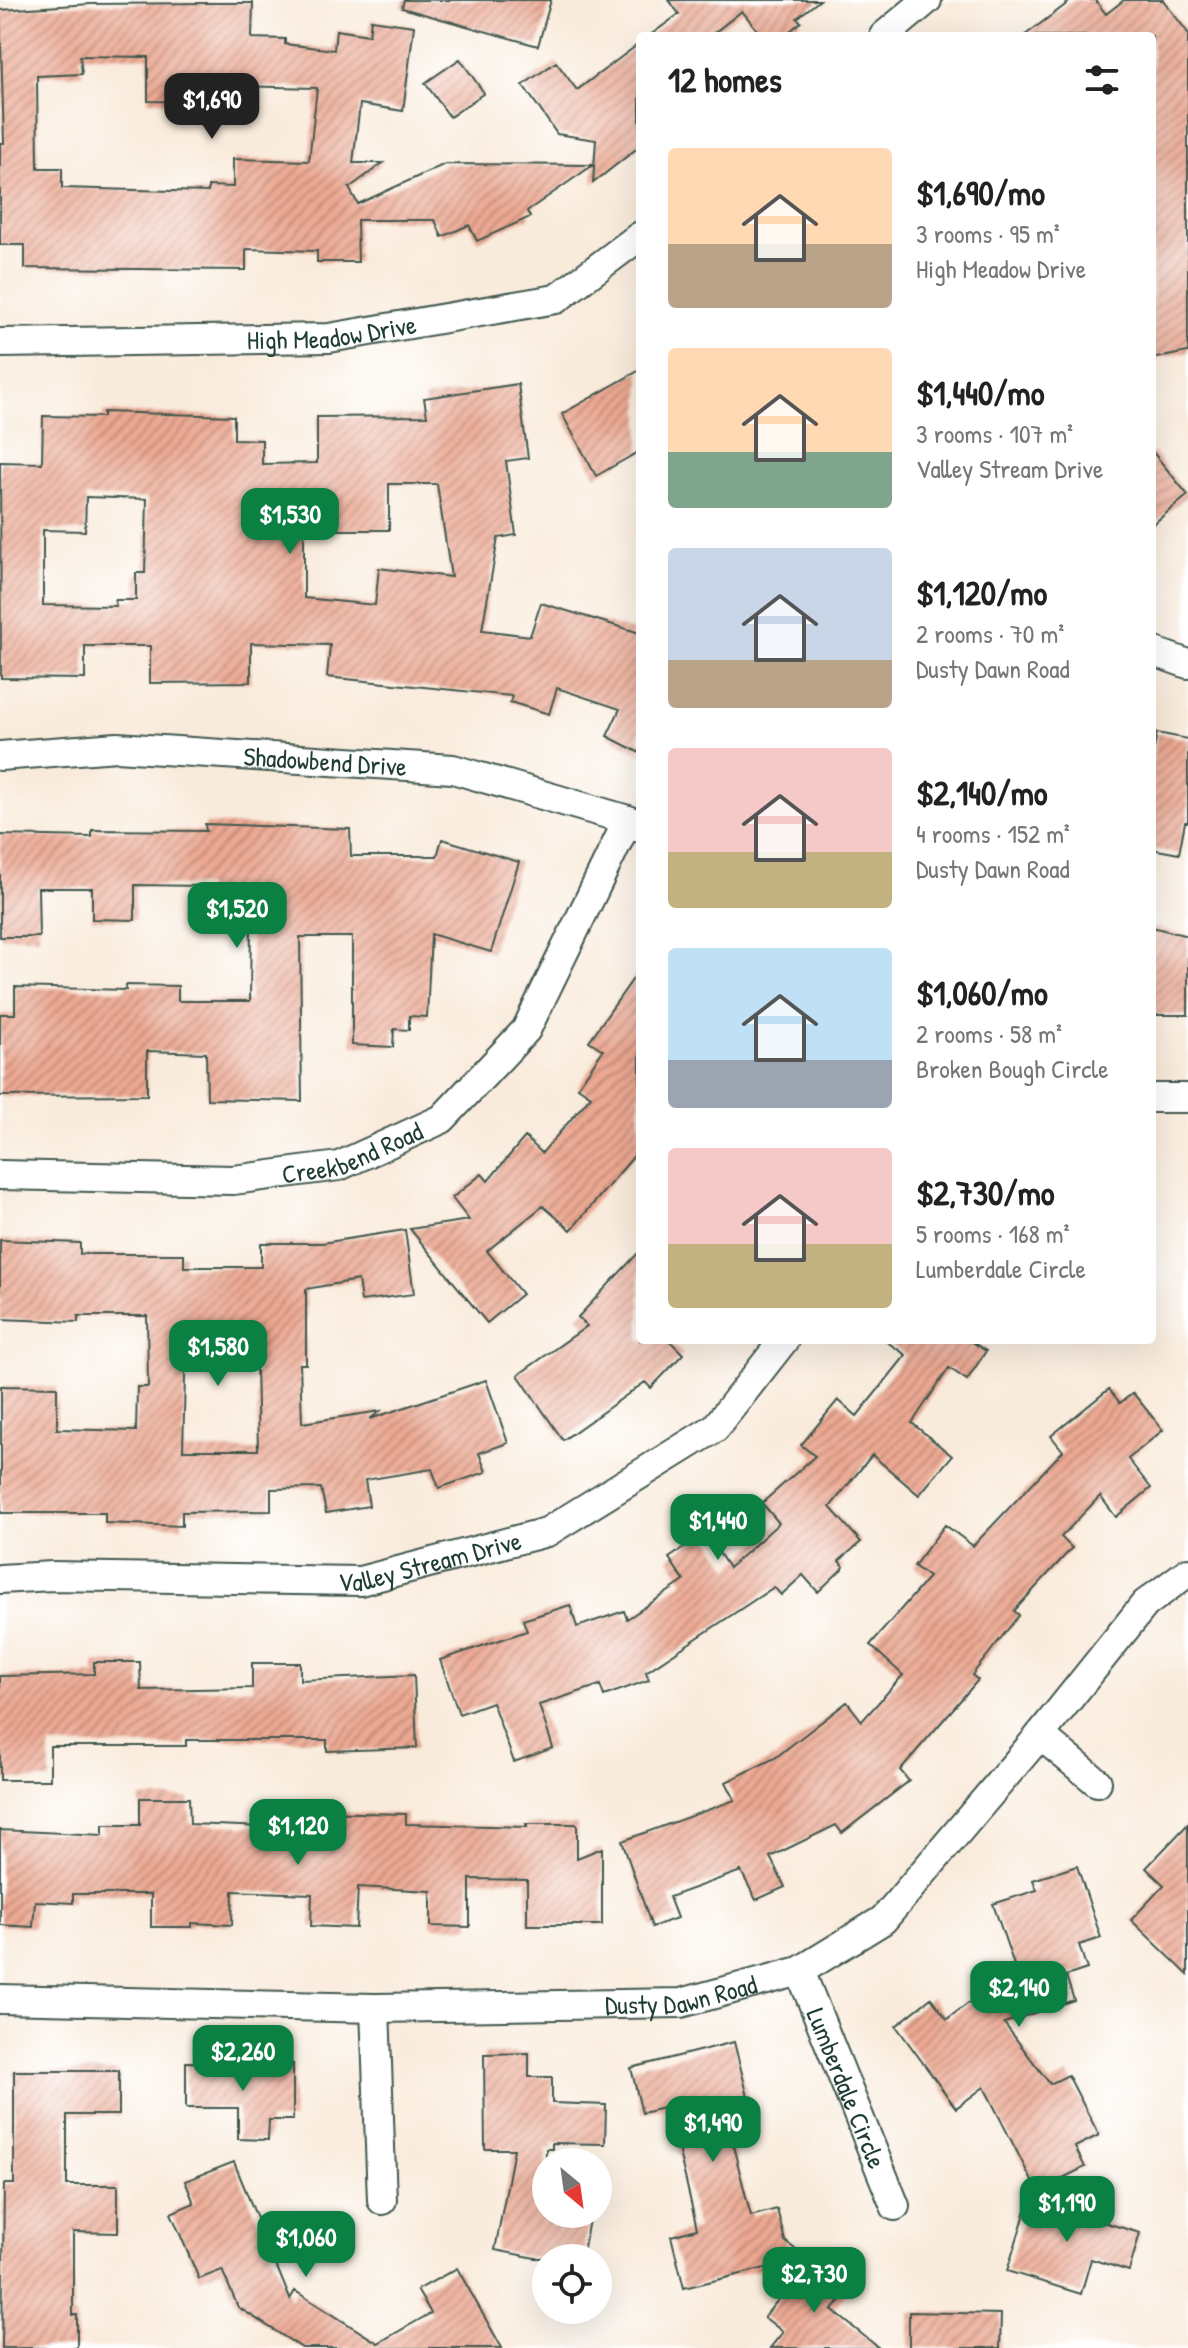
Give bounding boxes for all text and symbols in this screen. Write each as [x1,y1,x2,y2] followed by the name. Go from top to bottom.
[668,57,782,103] text: 12 homes
[1080,58,1124,102] icon: filters
[147,73,277,141] pin: $1,690
[182,81,242,116] text: $1,690
[916,170,1045,216] text: $1,690/mo
[732,180,828,276] icon: home
[916,216,1060,251] text: 3 rooms · 95 m²
[916,251,1086,286] text: High Meadow Drive
[247,306,419,357] street label: High Meadow Drive
[916,370,1044,416] text: $1,440/mo
[732,380,828,476] icon: home
[916,416,1073,451] text: 3 rooms · 107 m²
[916,451,1103,486] text: Valley Stream Drive
[225,488,355,556] pin: $1,530
[259,496,321,531] text: $1,530
[916,570,1047,616] text: $1,120/mo
[732,580,828,676] icon: home
[916,616,1064,651] text: 2 rooms · 70 m²
[916,651,1070,686] text: Dusty Dawn Road
[242,738,408,783] street label: Shadowbend Drive
[916,770,1048,816] text: $2,140/mo
[732,780,828,876] icon: home
[916,816,1070,851] text: 4 rooms · 152 m²
[916,851,1070,886] text: Dusty Dawn Road
[172,882,302,950] pin: $1,520
[206,890,268,925] text: $1,520
[916,970,1048,1016] text: $1,060/mo
[732,980,828,1076] icon: home
[916,1016,1062,1051] text: 2 rooms · 58 m²
[916,1051,1109,1086] text: Broken Bough Circle
[280,1113,428,1191] street label: Creekbend Road
[916,1170,1055,1216] text: $2,730/mo
[732,1180,828,1276] icon: home
[916,1216,1070,1251] text: 5 rooms · 168 m²
[916,1251,1086,1286] text: Lumberdale Circle
[153,1320,283,1388] pin: $1,580
[187,1328,249,1363] text: $1,580
[653,1494,783,1562] pin: $1,440
[688,1502,748,1537] text: $1,440
[338,1522,525,1599] street label: Valley Stream Drive
[233,1799,363,1867] pin: $1,120
[267,1807,329,1842] text: $1,120
[954,1961,1084,2029] pin: $2,140
[605,1966,761,2022] street label: Dusty Dawn Road
[988,1969,1050,2004] text: $2,140
[799,2002,895,2173] street label: Lumberdale Circle
[178,2025,308,2093] pin: $2,260
[211,2033,275,2068] text: $2,260
[648,2096,778,2164] pin: $1,490
[684,2104,742,2139] text: $1,490
[532,2148,612,2228] north arrow
[532,2148,612,2324] map controls
[1002,2176,1132,2244] pin: $1,190
[1038,2184,1096,2219] text: $1,190
[241,2211,371,2279] pin: $1,060
[275,2219,337,2254] text: $1,060
[532,2244,612,2324] button: locate
[749,2247,879,2315] pin: $2,730
[781,2255,847,2290] text: $2,730

